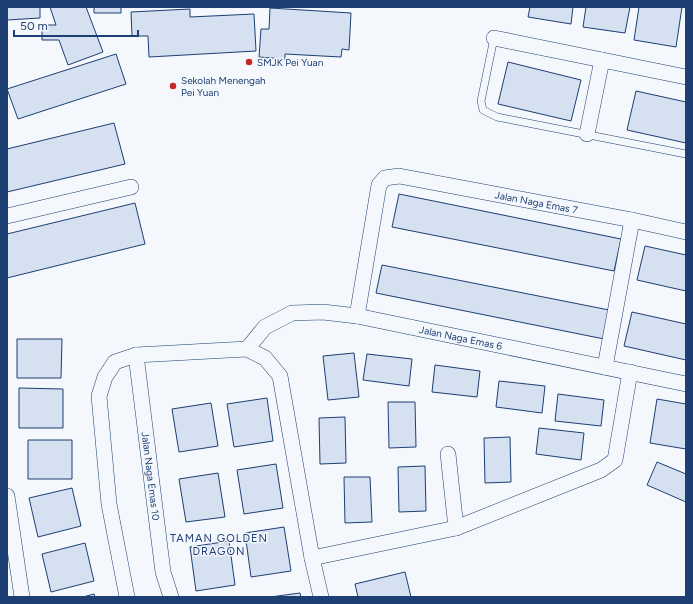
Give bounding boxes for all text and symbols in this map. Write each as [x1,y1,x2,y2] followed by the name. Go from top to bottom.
[14,12,138,38] scale bar
[20,19,48,33] text: 50 m
[257,56,324,69] place label: SMJK Pei Yuan
[244,57,254,67] marker: SMJK Pei Yuan
[181,74,266,99] place label: Sekolah Menengah Pei Yuan
[168,81,178,91] marker: Sekolah Menengah Pei Yuan
[494,188,579,216] street label: Jalan Naga Emas 7
[418,323,504,352] street label: Jalan Naga Emas 6
[139,431,163,521] street label: Jalan Naga Emas 10
[170,532,268,558] district label: TAMAN GOLDEN DRAGON

